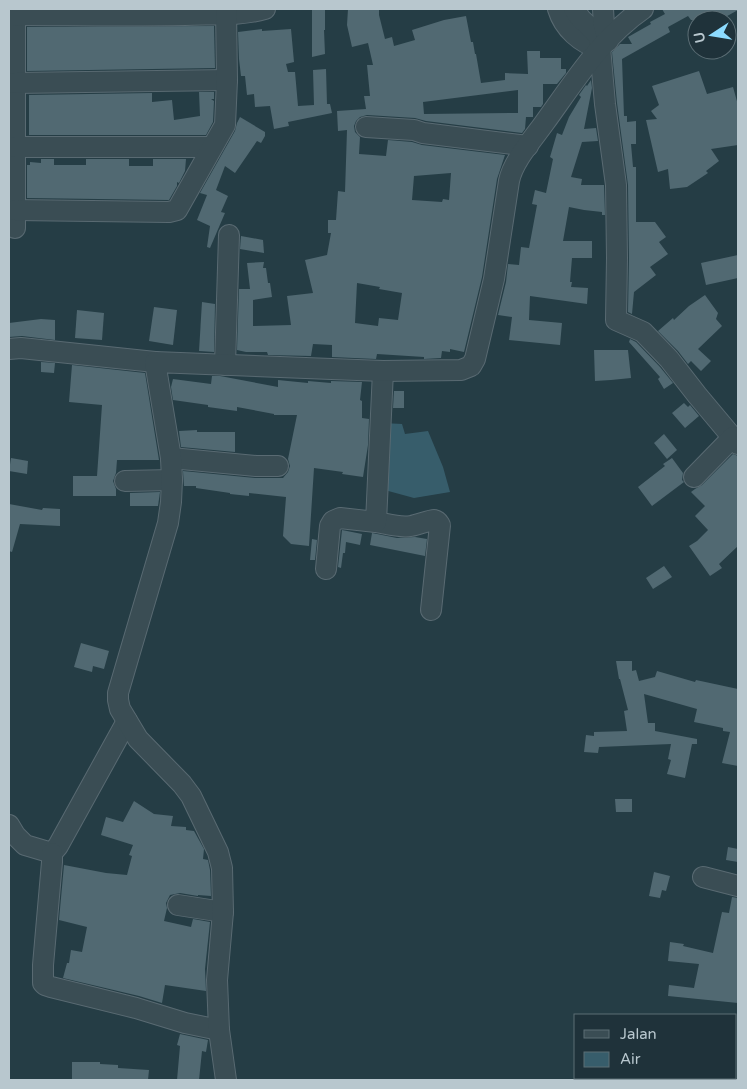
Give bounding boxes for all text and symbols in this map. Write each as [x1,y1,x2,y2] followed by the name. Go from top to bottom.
[687,10,737,60] north arrow
[690,31,709,45] text: U
[574,1014,737,1079] legend
[620,1025,657,1043] text: Jalan
[620,1050,641,1068] text: Air

